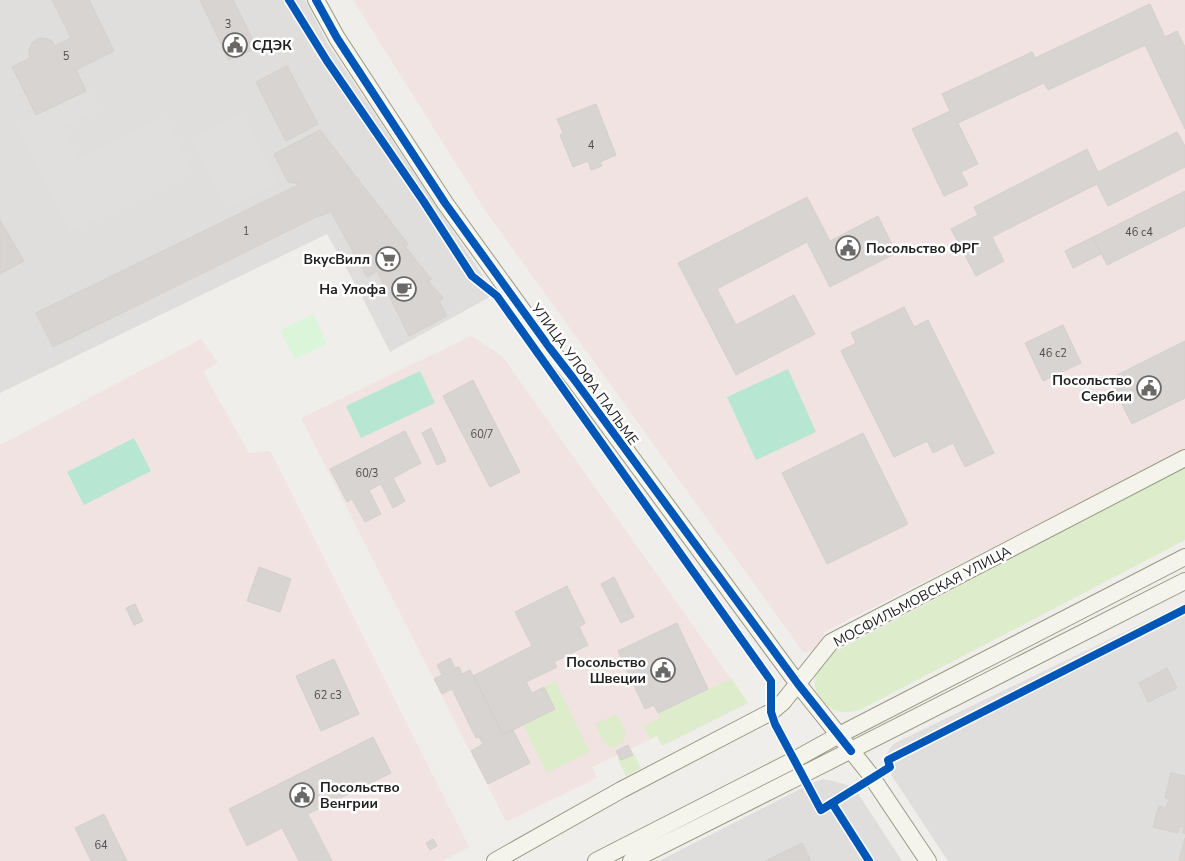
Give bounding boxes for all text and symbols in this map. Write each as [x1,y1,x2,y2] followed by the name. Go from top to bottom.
[225,17,231,32] house number: 3
[222,32,248,58] public building icon: СДЭК
[252,36,292,55] place label: СДЭК
[63,49,70,64] house number: 5
[588,138,595,153] house number: 4
[243,224,249,239] house number: 1
[1125,225,1153,240] house number: 46 с4
[835,235,861,261] public building icon: Посольство ФРГ
[866,239,979,258] place label: Посольство ФРГ
[375,246,401,272] supermarket icon: ВкусВилл
[303,250,370,269] place label: ВкусВилл
[391,276,417,302] cafe icon: На Улофа
[319,280,386,299] place label: На Улофа
[526,299,643,449] street label: УЛИЦА УЛОФА ПАЛЬМЕ
[1039,346,1067,361] house number: 46 с2
[1052,371,1132,406] place label: Посольство Сербии
[1136,375,1162,401] public building icon: Посольство Сербии
[471,427,493,442] house number: 60/7
[356,466,378,481] house number: 60/3
[830,541,1014,651] street label: МОСФИЛЬМОВСКАЯ УЛИЦА
[566,653,646,688] place label: Посольство Швеции
[650,657,676,683] public building icon: Посольство Швеции
[314,688,342,703] house number: 62 с3
[320,778,400,813] place label: Посольство Венгрии
[289,782,315,808] public building icon: Посольство Венгрии
[94,838,108,853] house number: 64

